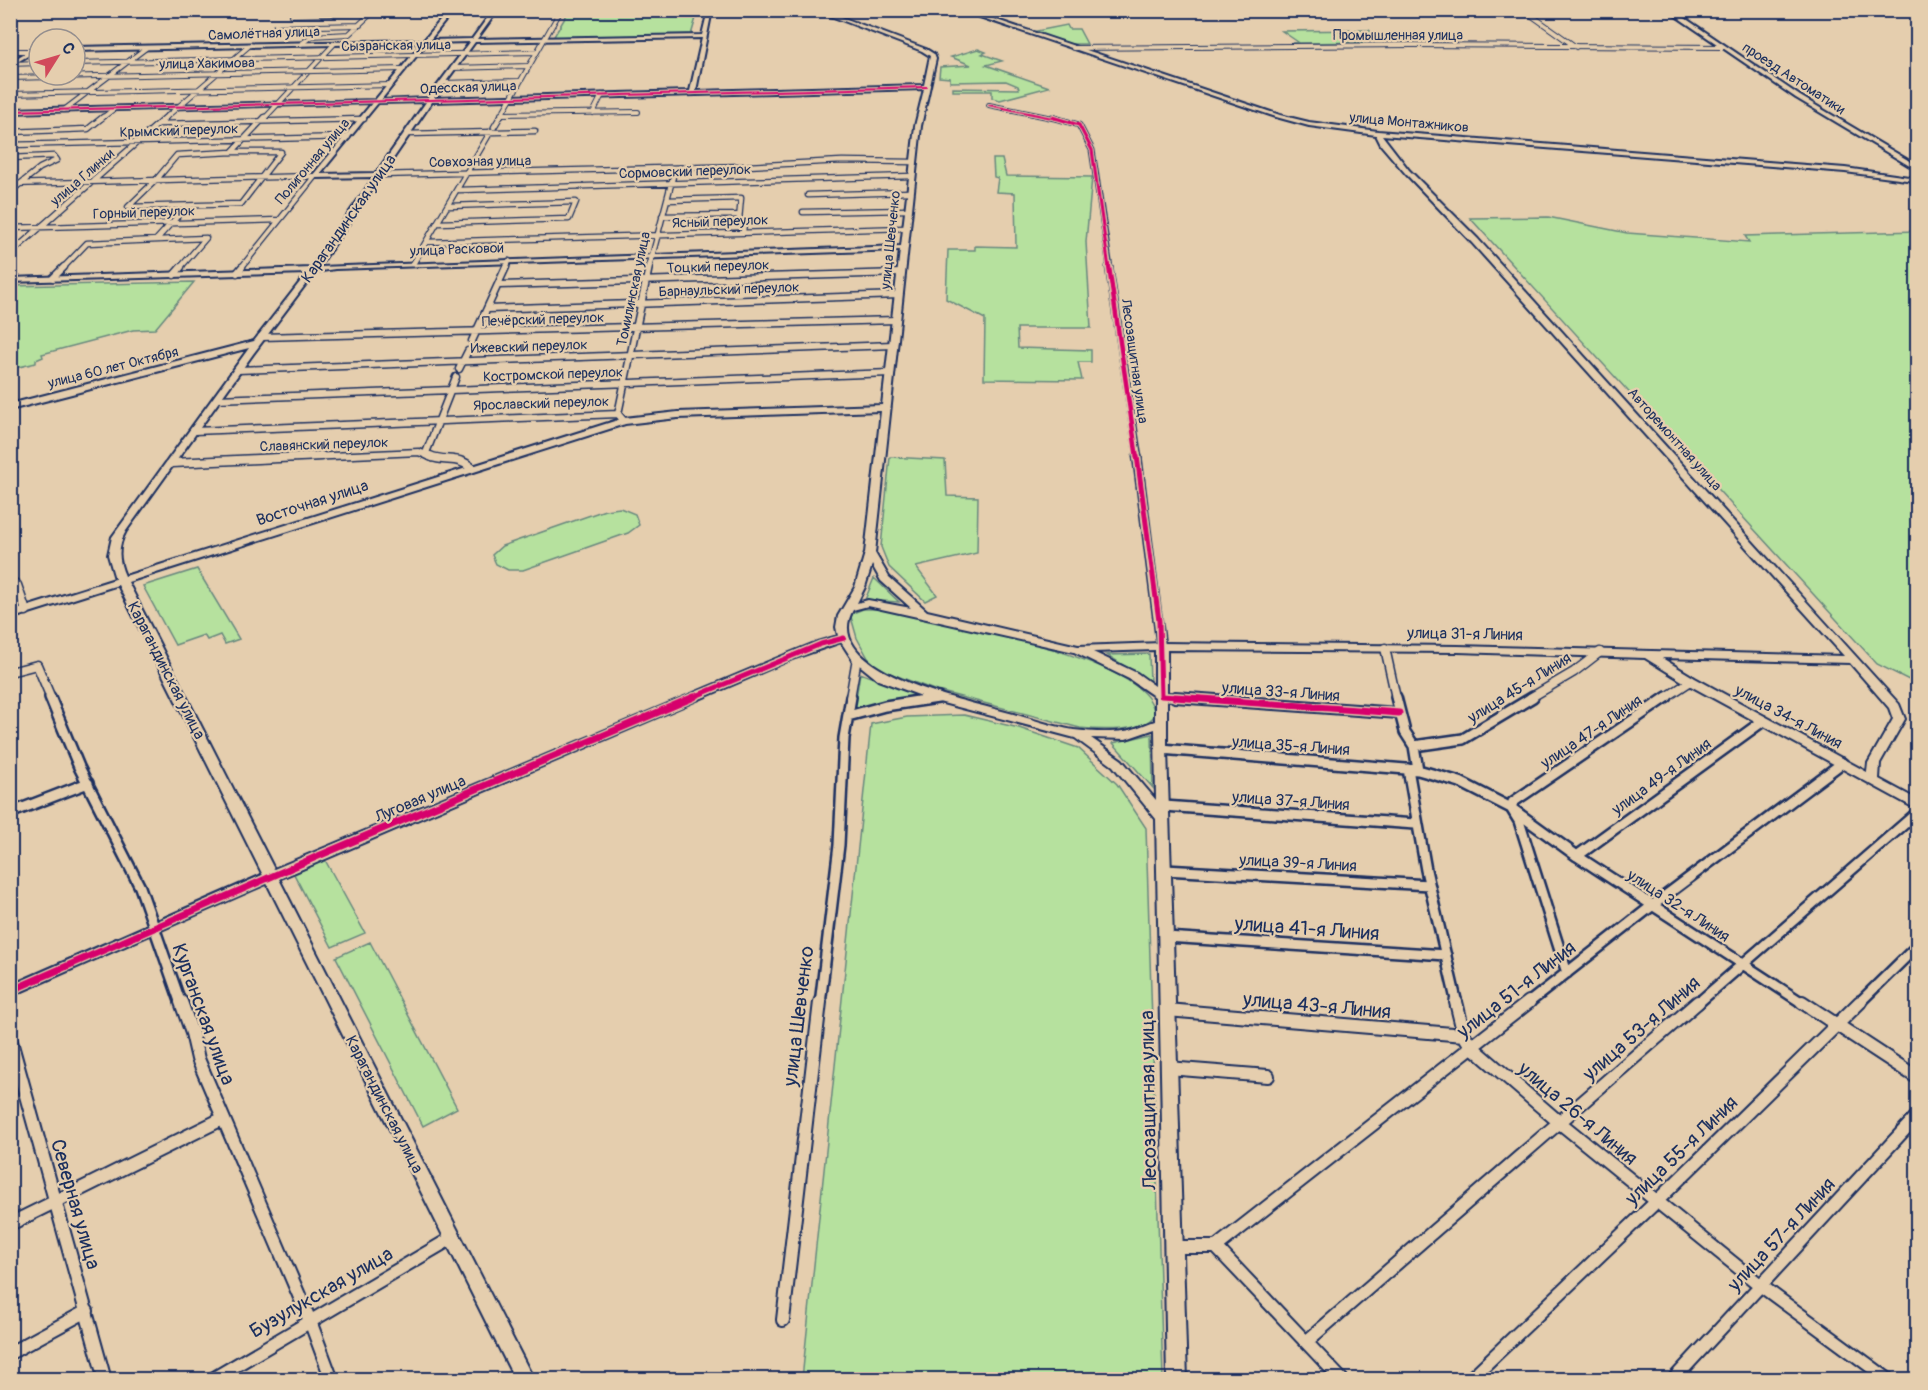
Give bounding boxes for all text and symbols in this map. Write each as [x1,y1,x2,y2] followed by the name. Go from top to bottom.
[208,23,320,44] street label: Самолётная улица
[27,27,87,87] north arrow
[1333,27,1463,44] street label: Промышленная улица
[341,36,451,55] street label: Сызранская улица
[57,39,79,59] text: С
[1739,39,1848,118] street label: проезд Автоматики
[158,54,255,73] street label: улица Хакимова
[419,77,517,98] street label: Одесская улица
[1348,109,1469,136] street label: улица Монтажников
[272,115,353,208] street label: Полигонная улица
[119,120,239,141] street label: Крымский переулок
[46,145,118,210] street label: улица Глинки
[297,151,401,287] street label: Карагандинская улица
[429,152,531,171] street label: Совхозная улица
[619,161,751,182] street label: Сормовский переулок
[877,190,904,291] street label: улица Шевченко
[93,202,195,223] street label: Горный переулок
[671,211,769,232] street label: Ясный переулок
[613,230,654,348] street label: Томилинская улица
[409,239,504,260] street label: улица Расковой
[666,256,770,277] street label: Тоцкий переулок
[658,279,800,300] street label: Барнаульский переулок
[1117,297,1152,425] street label: Лесозащитная улица
[482,309,605,330] street label: Печёрский переулок
[470,336,588,357] street label: Ижевский переулок
[45,343,180,392] street label: улица 60 лет Октября
[483,364,623,385] street label: Костромской переулок
[1624,384,1725,494] street label: Авторемонтная улица
[473,393,609,414] street label: Ярославский переулок
[259,434,389,455] street label: Славянский переулок
[254,475,371,530] street label: Восточная улица
[123,598,209,743] street label: Карагандинская улица
[1406,623,1523,645] street label: улица 31-я Линия
[1463,648,1575,728] street label: улица 45-я Линия
[1220,678,1341,706] street label: улица 33-я Линия
[1731,680,1846,754] street label: улица 34-я Линия
[1536,690,1646,774] street label: улица 47-я Линия
[1230,732,1351,760] street label: улица 35-я Линия
[1607,734,1715,820] street label: улица 49-я Линия
[371,771,469,827] street label: Луговая улица
[1230,787,1350,815] street label: улица 37-я Линия
[1238,850,1357,876] street label: улица 39-я Линия
[1623,865,1734,946] street label: улица 32-я Линия
[1233,911,1380,946] street label: улица 41-я Линия
[1451,935,1581,1044] street label: улица 51-я Линия
[166,940,241,1088] street label: Курганская улица
[777,944,820,1089] street label: улица Шевченко
[1577,971,1705,1087] street label: улица 53-я Линия
[1241,986,1392,1024] street label: улица 43-я Линия
[1134,1010,1163,1191] street label: Лесозащитная улица
[341,1032,427,1177] street label: Карагандинская улица
[1512,1055,1643,1171] street label: улица 26-я Линия
[1619,1090,1743,1211] street label: улица 55-я Линия
[45,1136,106,1272] street label: Северная улица
[1721,1172,1841,1297] street label: улица 57-я Линия
[245,1241,397,1344] street label: Бузулукская улица

